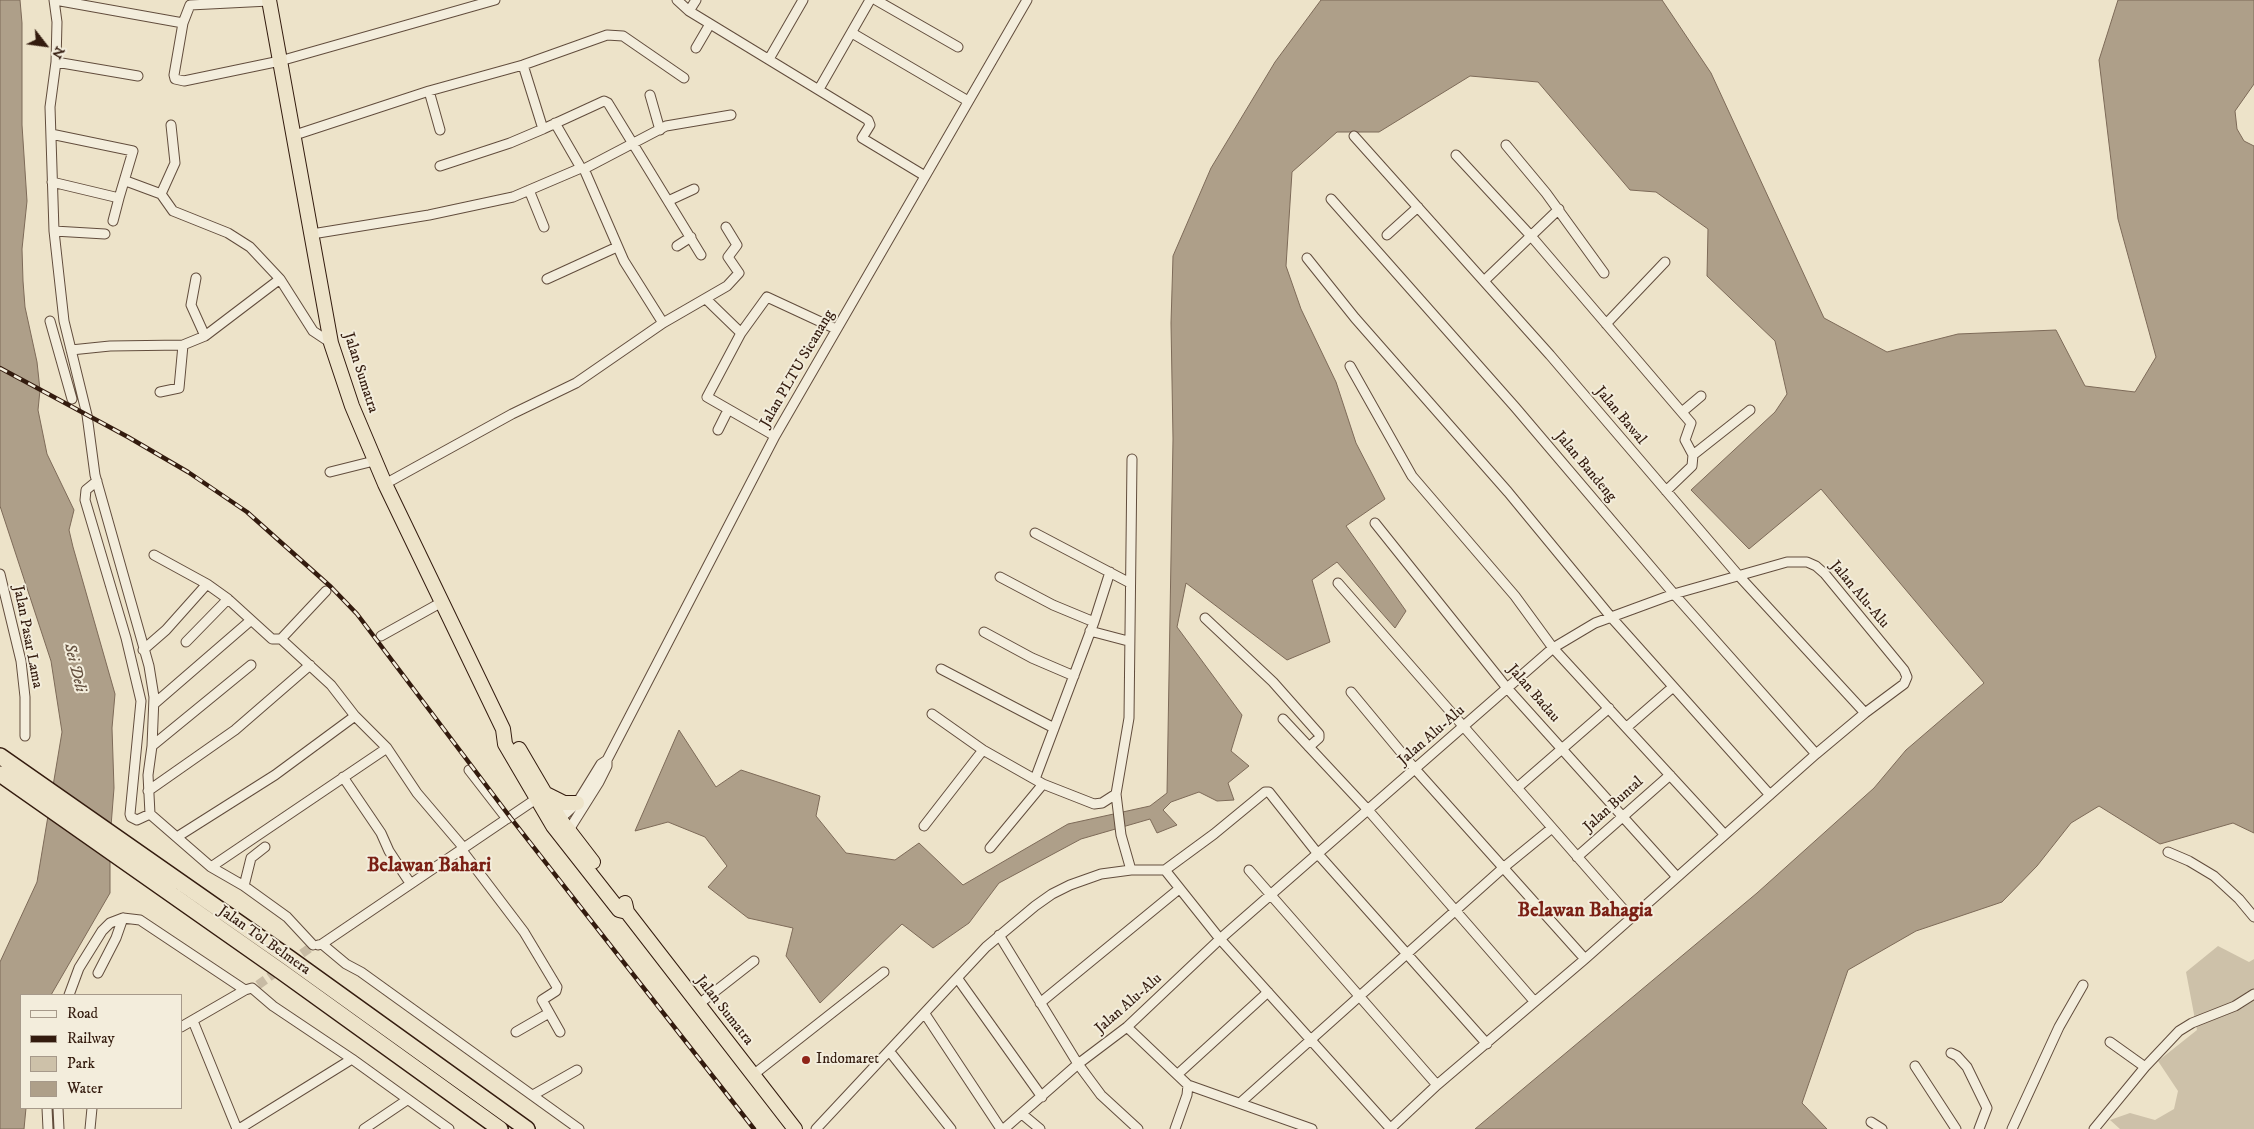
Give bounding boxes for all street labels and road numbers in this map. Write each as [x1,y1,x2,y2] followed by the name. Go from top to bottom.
[757,307,839,431] street label: Jalan PLTU Sicanang
[339,331,381,415] street label: Jalan Sumatra
[1591,383,1649,449] street label: Jalan Bawal
[1550,428,1620,506] street label: Jalan Bandeng
[1826,558,1892,632] street label: Jalan Alu-Alu
[8,584,46,690] street label: Jalan Pasar Lama
[1503,661,1563,727] street label: Jalan Badau
[1395,702,1469,770] street label: Jalan Alu-Alu
[1580,774,1648,836] street label: Jalan Buntal
[214,903,314,979] street label: Jalan Tol Belmera
[1092,970,1166,1038] street label: Jalan Alu-Alu
[691,973,757,1049] street label: Jalan Sumatra

